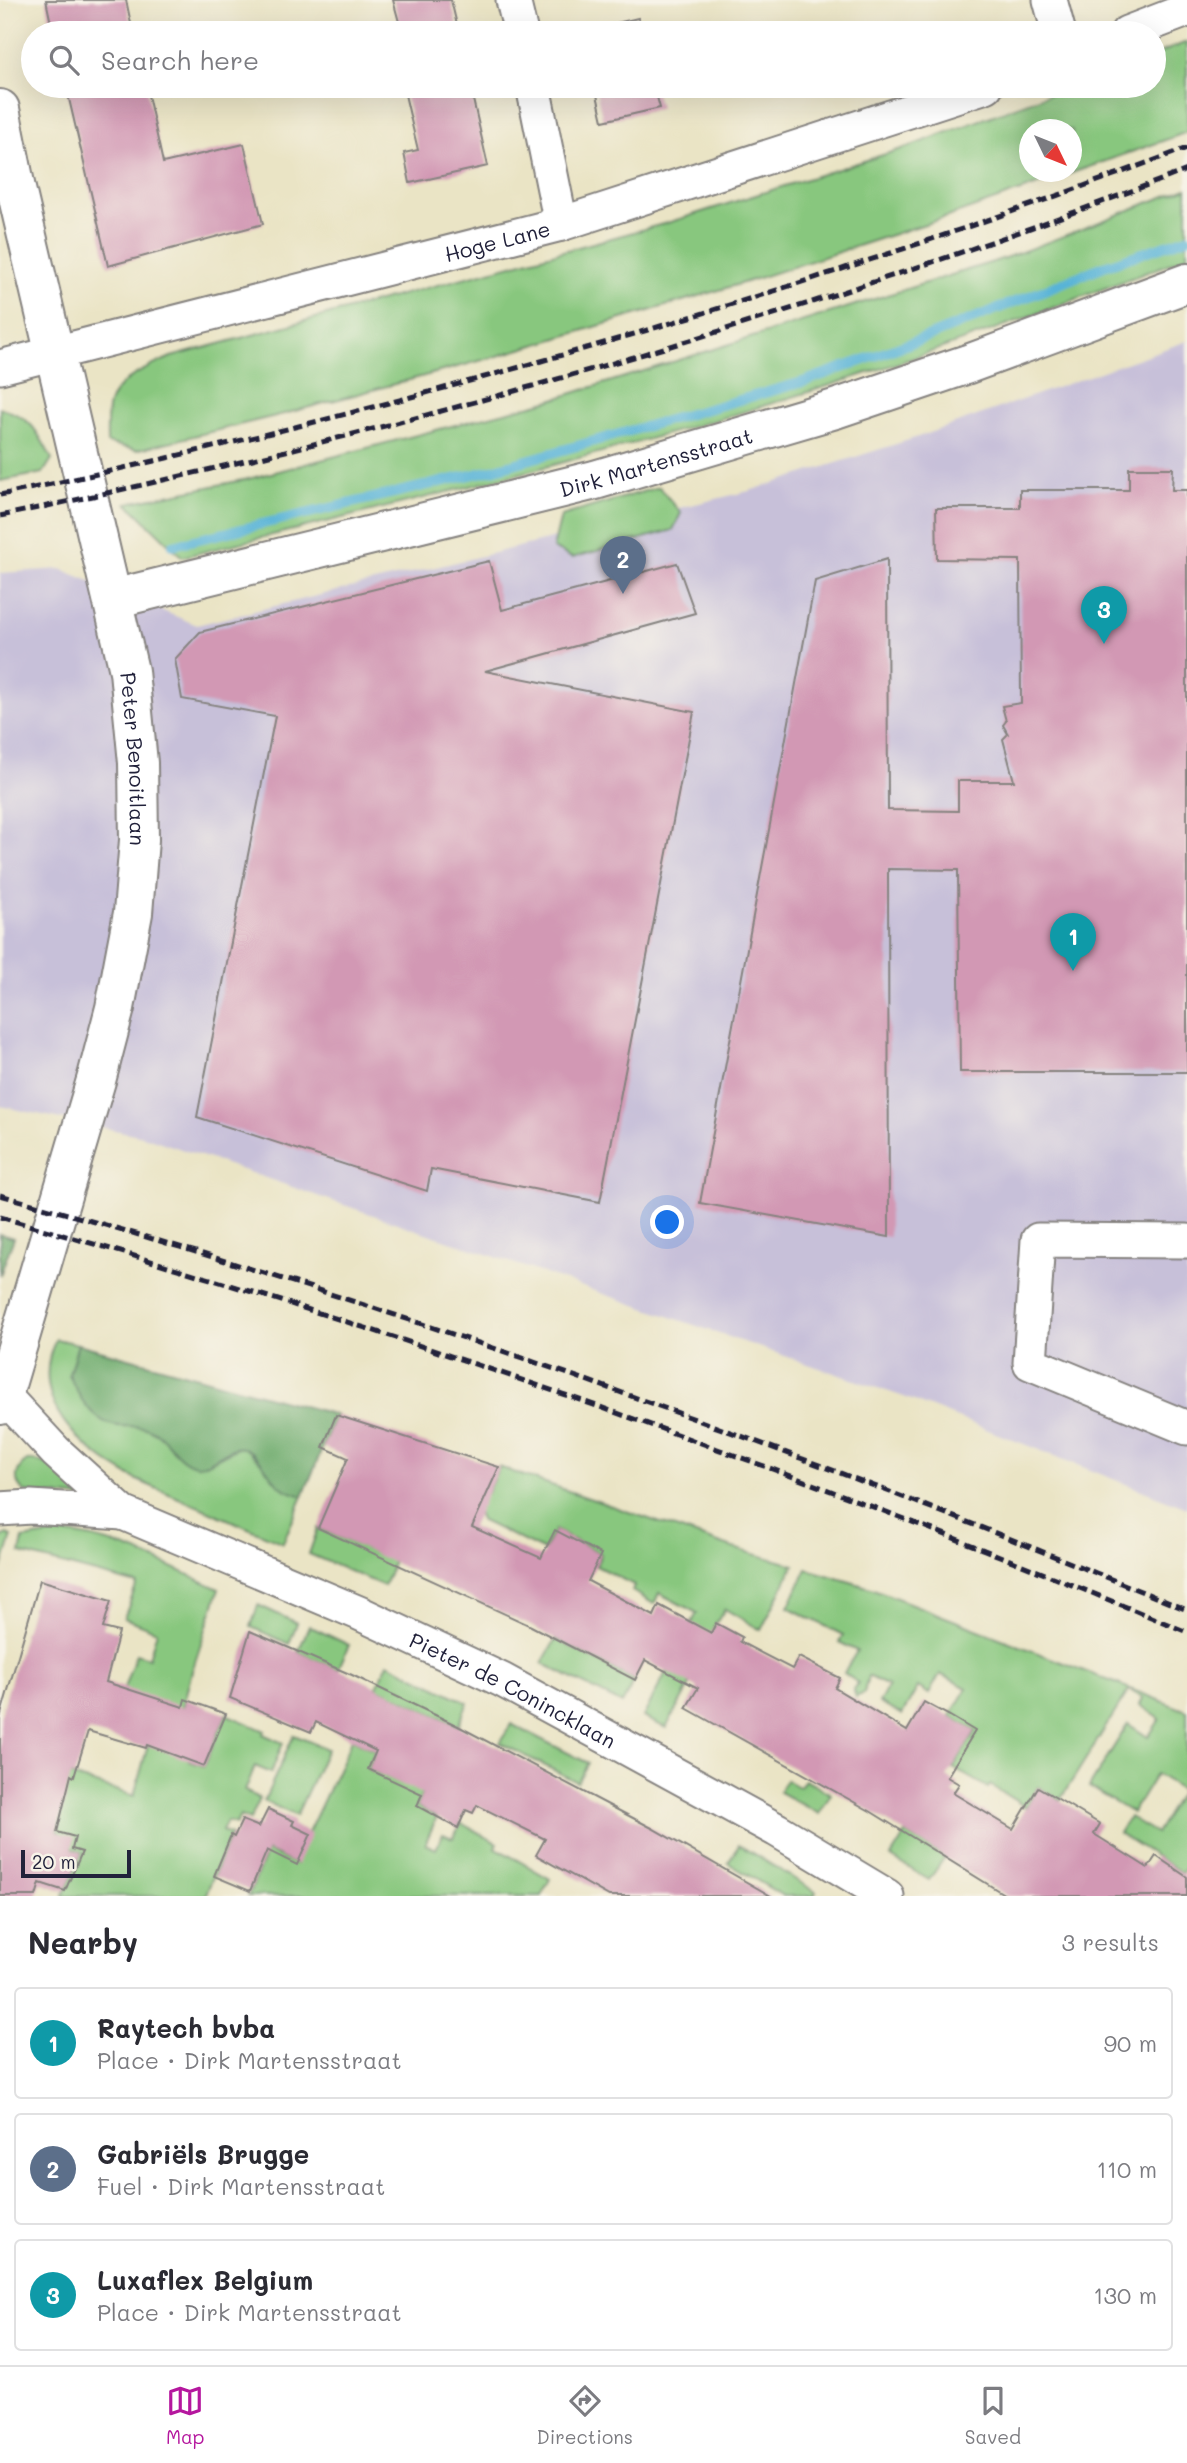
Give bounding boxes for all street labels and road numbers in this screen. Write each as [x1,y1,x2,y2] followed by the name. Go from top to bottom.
[441,214,553,267] street label: Hoge Lane
[557,421,755,502] street label: Dirk Martensstraat
[116,671,153,847] street label: Peter Benoitlaan
[406,1625,621,1753] street label: Pieter de Conincklaan

